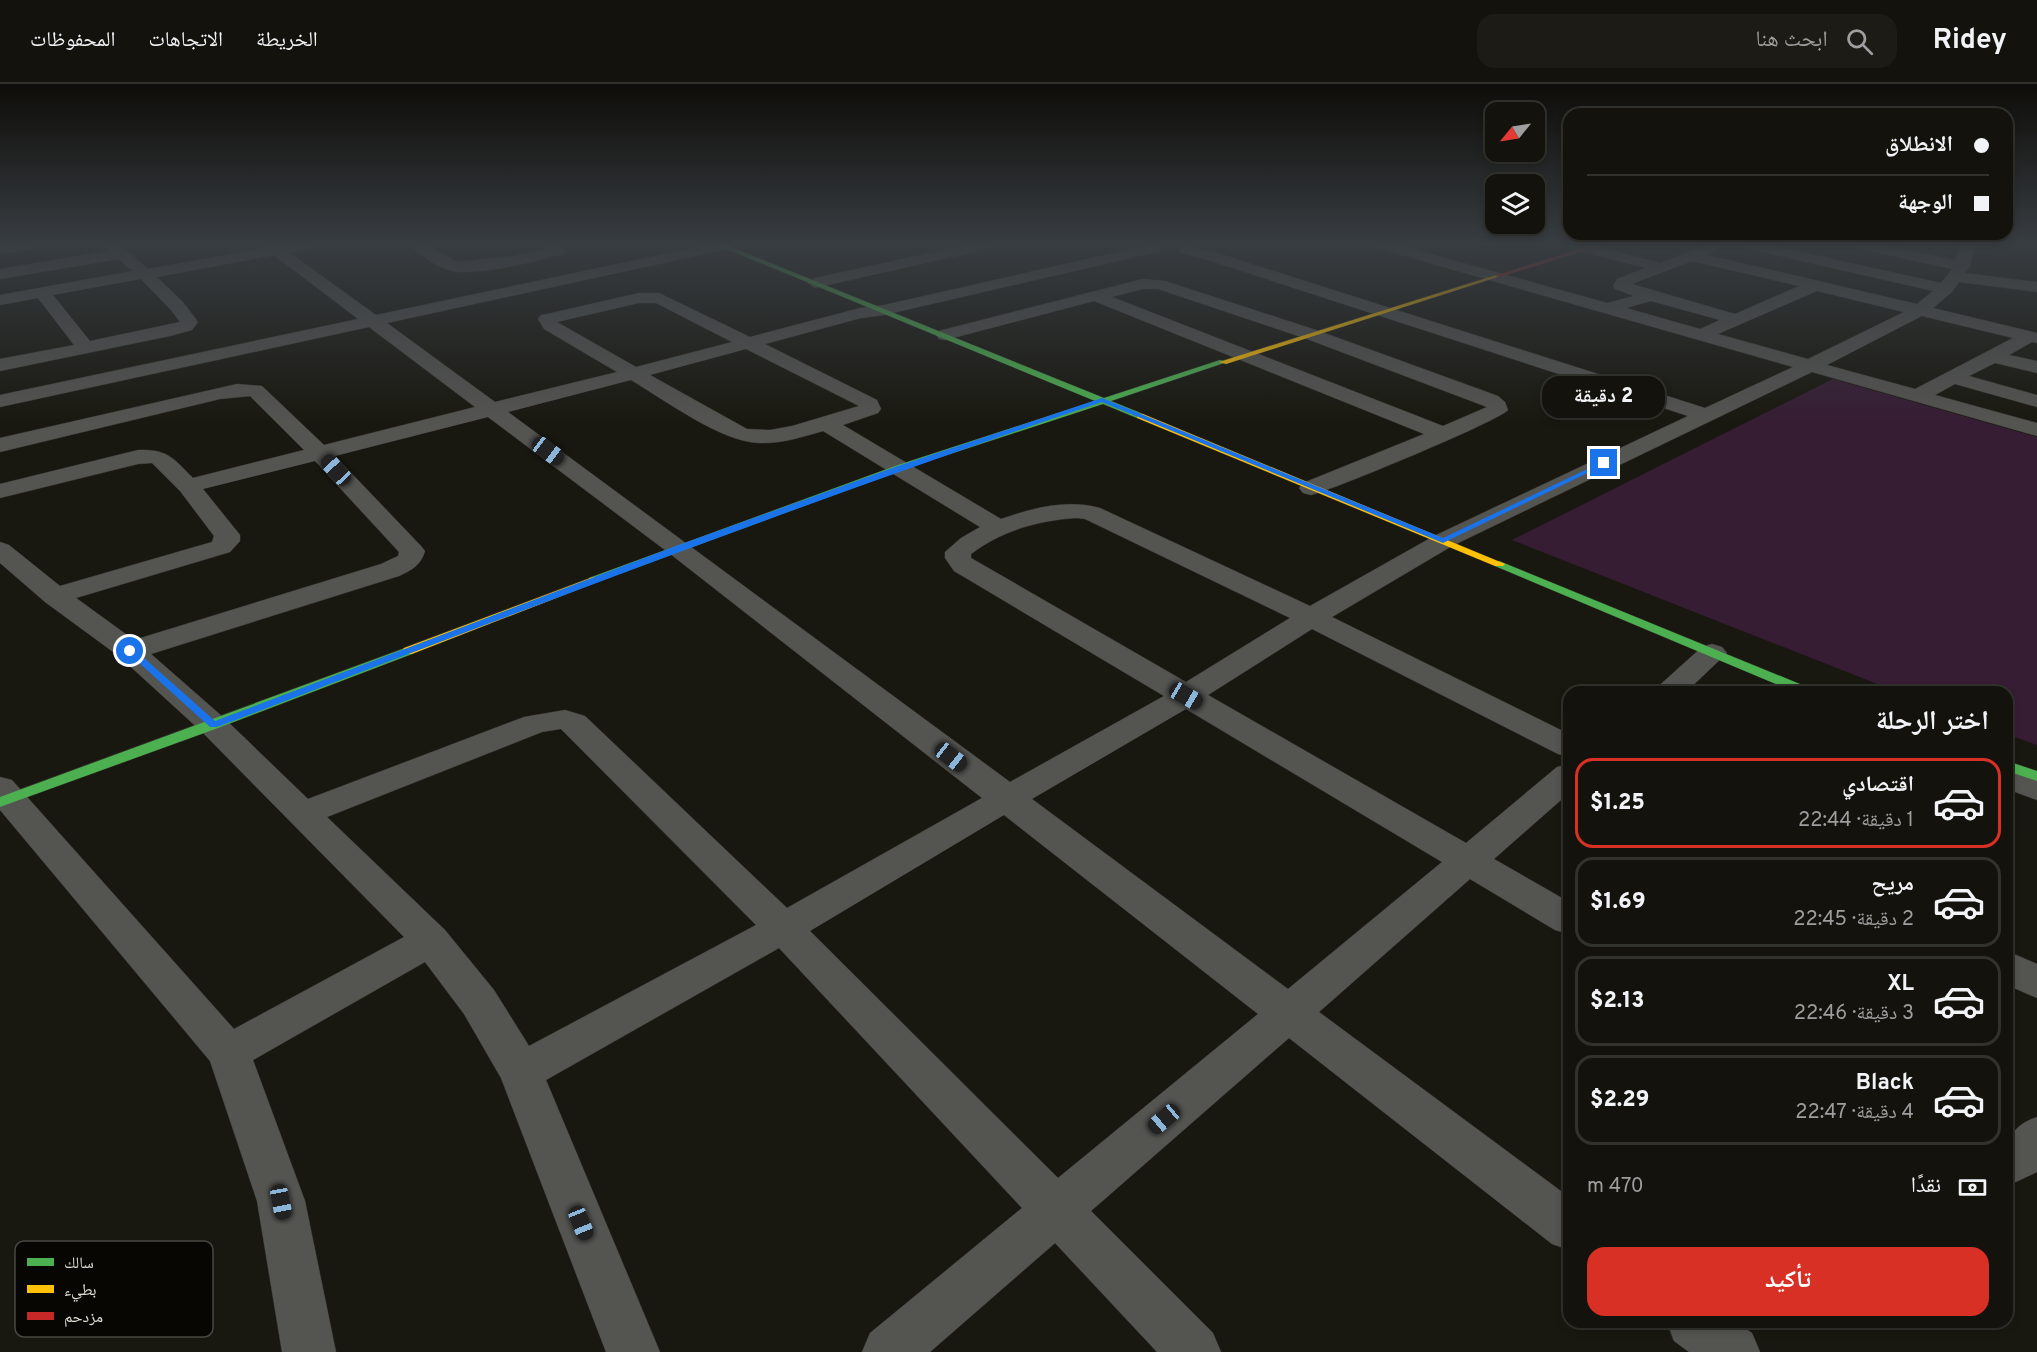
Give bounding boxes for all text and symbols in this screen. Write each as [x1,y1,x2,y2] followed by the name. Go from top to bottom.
[1477,14,1897,68] search box
[1933,23,2007,59] text: Ridey
[1843,25,1876,58] icon: search
[30,27,115,54] text: المحفوظات
[148,27,223,54] text: الاتجاهات
[256,27,318,54] text: الخريطة
[1755,27,1828,54] text: ابحث هنا
[1485,102,1545,162] north arrow
[1485,102,1545,234] map controls
[1885,132,1953,159] text: الانطلاق
[1485,174,1545,234] button: layers
[1898,190,1953,217] text: الوجهة
[1542,376,1666,418] callout: 2 دقيقة
[1574,384,1633,410] text: 2 دقيقة
[528,433,568,469] car
[1590,449,1617,476] route end
[317,451,355,489] car
[116,637,143,664] route start
[1166,679,1206,713] car
[1876,705,1989,739] text: اختر الرحلة
[931,739,971,775] car
[1842,772,1914,799] text: اقتصادي
[1932,776,1986,830] icon: car
[1590,790,1645,817] text: $1.25
[1798,808,1914,834] text: 1 دقيقة · 22:44
[1871,871,1914,898] text: مريح
[1932,875,1986,929] icon: car
[1590,889,1646,916] text: $1.69
[1793,907,1914,933] text: 2 دقيقة · 22:45
[1887,971,1914,998] text: XL
[1932,974,1986,1028] icon: car
[1590,988,1645,1015] text: $2.13
[1794,1001,1914,1027] text: 3 دقيقة · 22:46
[1856,1070,1914,1097] text: Black
[1932,1073,1986,1127] icon: car
[1590,1087,1649,1114] text: $2.29
[1795,1100,1914,1126] text: 4 دقيقة · 22:47
[1144,1101,1184,1137] car
[1956,1171,1989,1204] icon: cash
[1911,1173,1941,1200] text: نقدًا
[1587,1174,1644,1200] text: 470 m
[269,1183,293,1221] car
[566,1203,596,1243] car
[15,1241,213,1337] legend
[1587,1247,1989,1316] button: تأكيد
[64,1254,94,1274] text: سالك
[64,1281,96,1302] text: بطيء
[64,1308,103,1328] text: مزدحم

